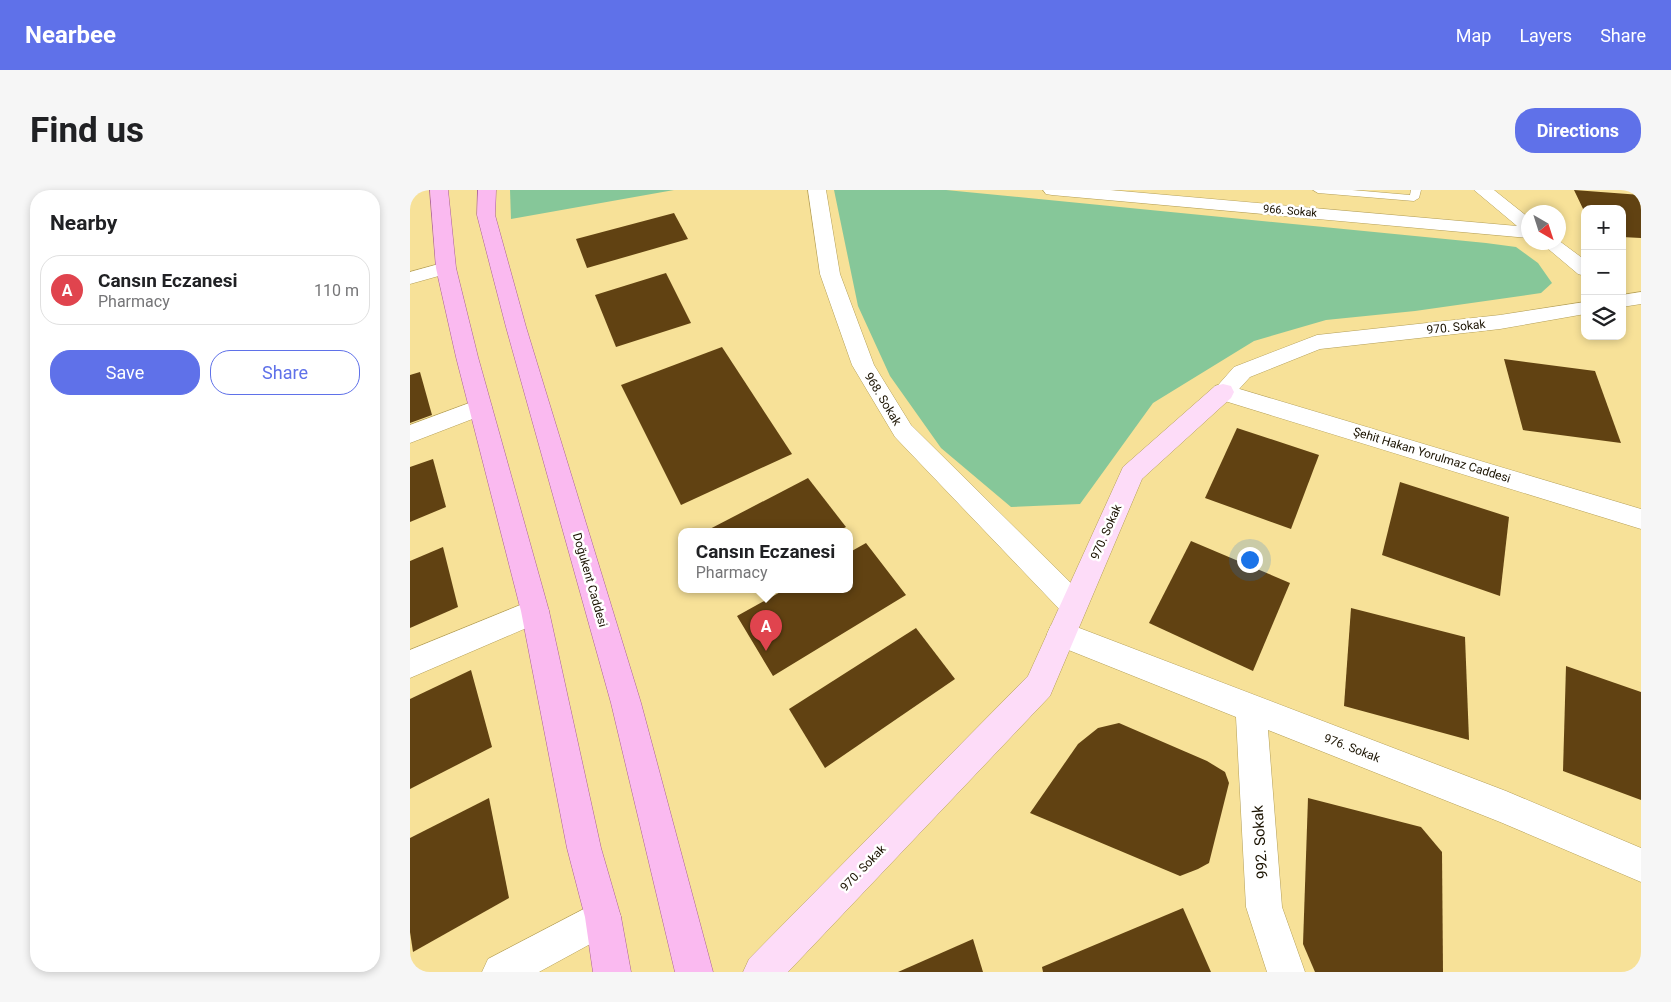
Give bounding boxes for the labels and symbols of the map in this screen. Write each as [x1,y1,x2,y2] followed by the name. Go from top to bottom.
[1262,202,1318,220] street label: 966. Sokak
[1521,205,1566,250] north arrow
[1426,317,1487,337] street label: 970. Sokak
[862,370,905,429] street label: 968. Sokak
[1352,424,1512,486] street label: Şehit Hakan Yorulmaz Caddesi
[1088,501,1125,562] street label: 970. Sokak
[570,531,610,629] street label: Doğukent Caddesi
[1237,547,1263,573] your location
[750,610,782,651] pin: A
[1322,731,1383,765] street label: 976. Sokak
[1248,804,1272,879] street label: 992. Sokak
[837,841,889,894] street label: 970. Sokak

